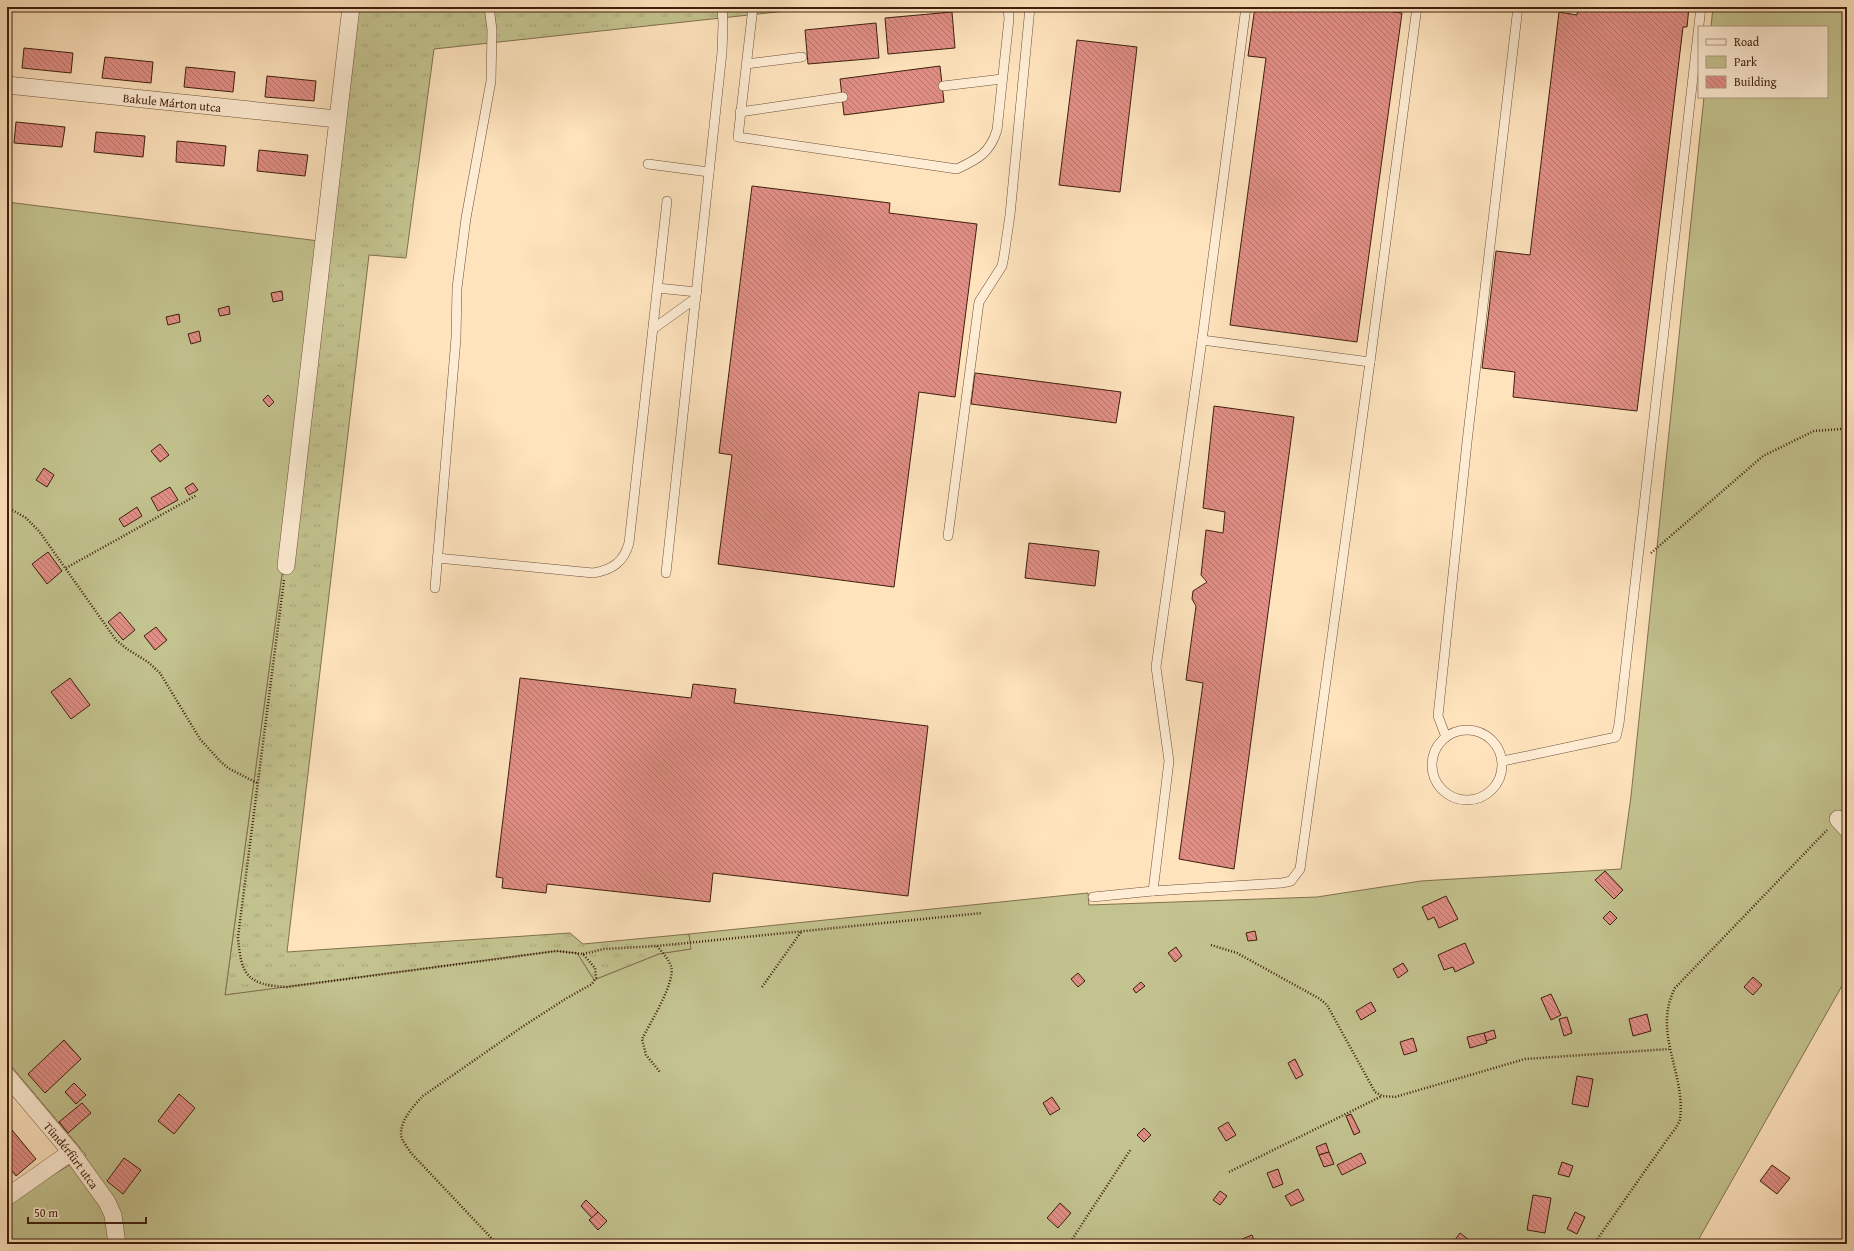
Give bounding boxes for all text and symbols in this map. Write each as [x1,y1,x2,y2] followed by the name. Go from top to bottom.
[1698,26,1828,98] legend
[1734,33,1760,50] text: Road
[1734,53,1758,70] text: Park
[1734,73,1777,90] text: Building
[122,88,222,116] street label: Bakule Márton utca
[40,1118,103,1192] street label: Tündérfürt utca
[28,1199,146,1225] scale bar
[34,1204,58,1221] text: 50 m

